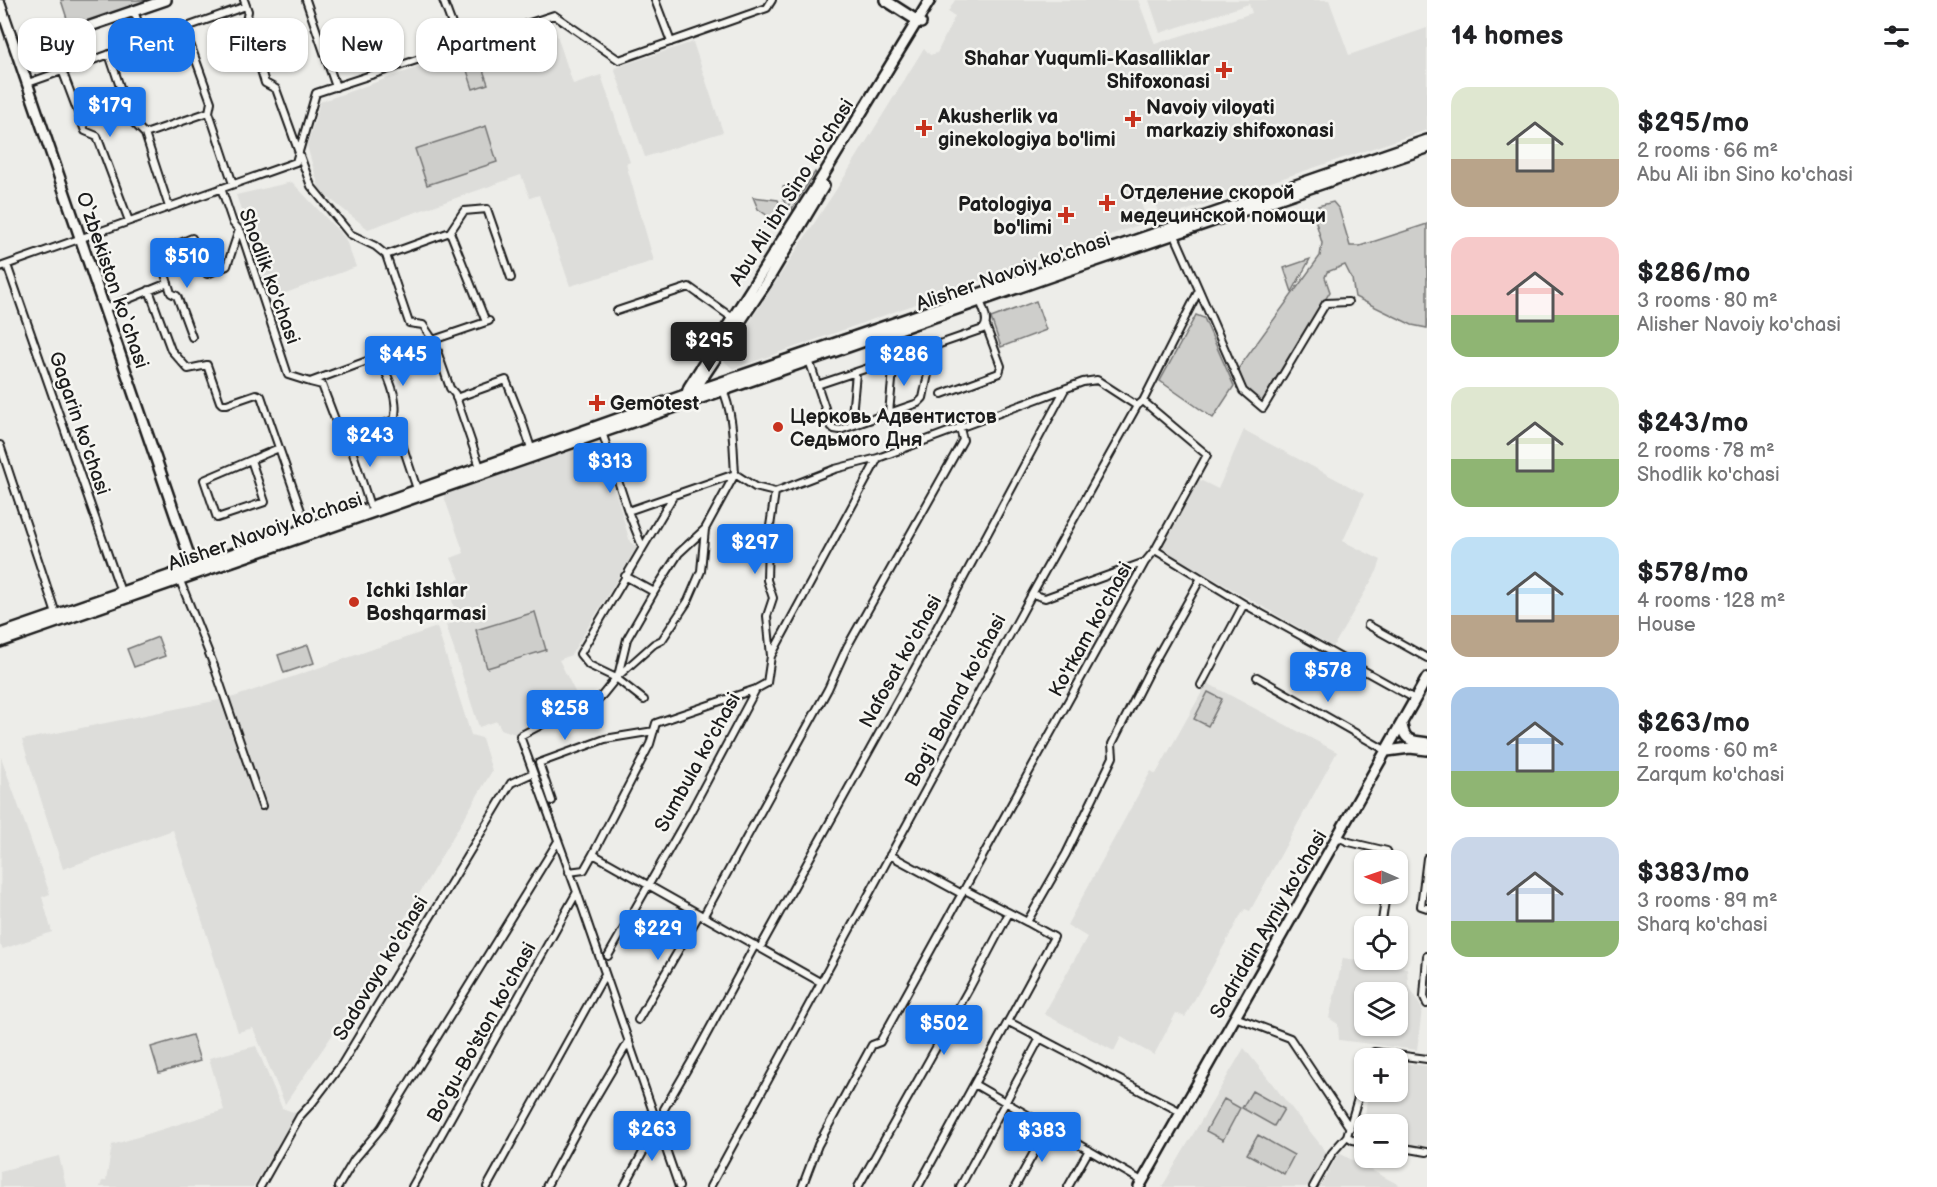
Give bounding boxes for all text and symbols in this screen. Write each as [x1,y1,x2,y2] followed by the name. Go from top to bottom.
[18,18,96,72] chip: Buy
[108,18,195,72] chip: Rent
[207,18,308,72] chip: Filters
[320,18,404,72] chip: New
[416,18,557,72] chip: Apartment
[1880,20,1913,53] icon: filters
[1451,21,1563,52] text: 14 homes
[964,47,1211,94] place label: Shahar Yuqumli-Kasalliklar Shifoxonasi
[1215,61,1233,79] marker: Shahar Yuqumli-Kasalliklar Shifoxonasi
[74,87,146,138] pin: $179
[88,94,132,118] text: $179
[724,95,859,290] street label: Abu Ali ibn Sino ko'chasi
[1146,96,1334,143] place label: Navoiy viloyati markaziy shifoxonasi
[937,105,1116,152] place label: Akusherlik va ginekologiya bo'limi
[1637,108,1749,139] text: $295/mo
[1124,110,1142,128] marker: Navoiy viloyati markaziy shifoxonasi
[1499,111,1571,183] icon: home
[915,119,933,137] marker: Akusherlik va ginekologiya bo'limi
[1637,139,1778,163] text: 2 rooms · 66 m²
[1637,163,1853,187] text: Abu Ali ibn Sino ko'chasi
[1120,181,1326,228] place label: Отделение скорой медецинской помощи
[71,189,154,372] street label: O‘zbekiston ko‘chasi
[958,193,1052,240] place label: Patologiya bo'limi
[1098,194,1116,212] marker: Отделение скорой медецинской помощи
[233,205,305,347] street label: Shodlik ko'chasi
[1057,206,1075,224] marker: Patologiya bo'limi
[913,227,1114,317] street label: Alisher Navoiy ko'chasi
[151,238,223,289] pin: $510
[164,245,210,269] text: $510
[1637,258,1750,289] text: $286/mo
[1499,261,1571,333] icon: home
[1637,289,1778,313] text: 3 rooms · 80 m²
[1637,313,1841,337] text: Alisher Navoiy ko'chasi
[673,322,745,373] pin: $295
[685,329,733,353] text: $295
[367,336,439,387] pin: $445
[868,336,940,387] pin: $286
[379,343,427,367] text: $445
[879,343,929,367] text: $286
[43,348,115,498] street label: Gagarin ko'chasi
[610,392,699,416] place label: Gemotest
[588,394,606,412] marker: Gemotest
[790,405,997,452] place label: Церковь Адвентистов Седьмого Дня
[1637,408,1748,439] text: $243/mo
[1499,411,1571,483] icon: home
[334,417,406,468] pin: $243
[771,420,785,434] marker: Церковь Адвентистов Седьмого Дня
[346,424,394,448] text: $243
[1637,439,1775,463] text: 2 rooms · 78 m²
[574,443,646,494] pin: $313
[588,450,632,474] text: $313
[1637,463,1780,487] text: Shodlik ko'chasi
[165,487,366,577] street label: Alisher Navoiy ko'chasi
[719,524,791,575] pin: $297
[731,531,779,555] text: $297
[1044,558,1138,701] street label: Ko'rkam ko'chasi
[1637,558,1748,589] text: $578/mo
[1499,561,1571,633] icon: home
[366,579,487,626] place label: Ichki Ishlar Boshqarmasi
[1637,589,1785,613] text: 4 rooms · 128 m²
[854,591,947,732] street label: Nafosat ko'chasi
[347,595,361,609] marker: Ichki Ishlar Boshqarmasi
[900,610,1012,791] street label: Bog'i Baland ko'chasi
[1637,613,1696,637] text: House
[1292,652,1364,703] pin: $578
[1304,659,1352,683] text: $578
[650,689,746,836] street label: Sumbula ko'chasi
[529,690,601,741] pin: $258
[541,697,589,721] text: $258
[1637,708,1750,739] text: $263/mo
[1499,711,1571,783] icon: home
[1637,739,1778,763] text: 2 rooms · 60 m²
[1637,763,1784,787] text: Zarqum ko'chasi
[1205,826,1333,1023] street label: Sadriddin Ayniy ko'chasi
[1354,850,1408,904] north arrow
[1354,850,1408,1168] map controls
[1637,858,1749,889] text: $383/mo
[1499,861,1571,933] icon: home
[1637,889,1778,913] text: 3 rooms · 89 m²
[328,892,433,1045] street label: Sadovaya ko'chasi
[622,910,694,961] pin: $229
[1637,913,1768,937] text: Sharq ko'chasi
[1354,916,1408,970] button: locate
[634,917,682,941] text: $229
[422,938,541,1127] street label: Bo'gu-Bo'ston ko'chasi
[1354,982,1408,1036] button: layers
[908,1005,980,1056] pin: $502
[919,1012,969,1036] text: $502
[1354,1048,1408,1102] button: +
[616,1111,688,1162] pin: $263
[1006,1112,1078,1163] pin: $383
[1354,1114,1408,1168] button: −
[628,1118,676,1142] text: $263
[1018,1119,1066,1143] text: $383

